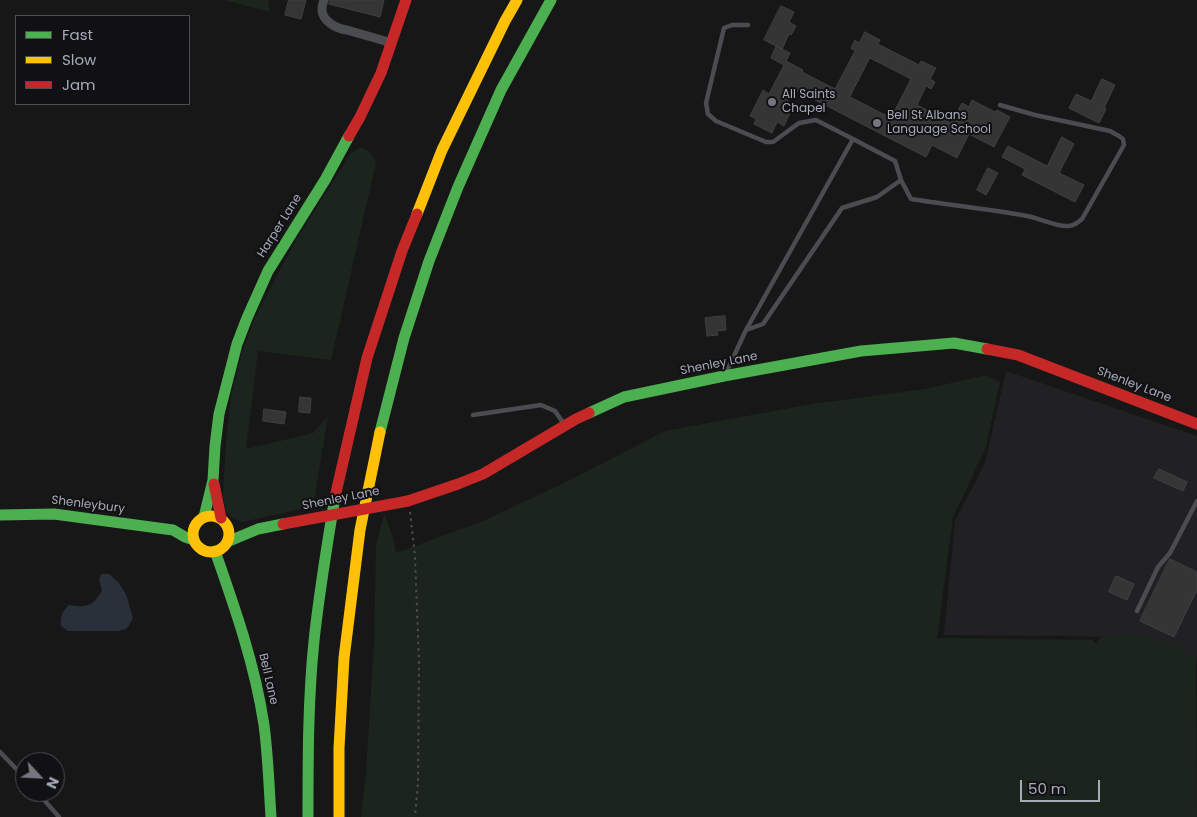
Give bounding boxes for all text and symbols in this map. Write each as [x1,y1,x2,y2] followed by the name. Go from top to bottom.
[15,15,190,105] legend
[62,24,93,45] text: Fast
[62,49,96,70] text: Slow
[62,74,96,95] text: Jam
[782,88,836,116] place label: All Saints Chapel
[766,96,778,108] marker: All Saints Chapel
[887,109,991,137] place label: Bell St Albans Language School
[871,117,883,129] marker: Bell St Albans Language School
[255,191,305,261] street label: Harper Lane
[679,349,759,379] street label: Shenley Lane
[1095,364,1173,406] street label: Shenley Lane
[301,484,381,514] street label: Shenley Lane
[50,493,126,517] street label: Shenleybury
[255,652,281,706] street label: Bell Lane
[15,752,65,802] north arrow
[1022,770,1102,802] scale bar
[41,774,64,792] text: N
[1028,778,1066,799] text: 50 m

